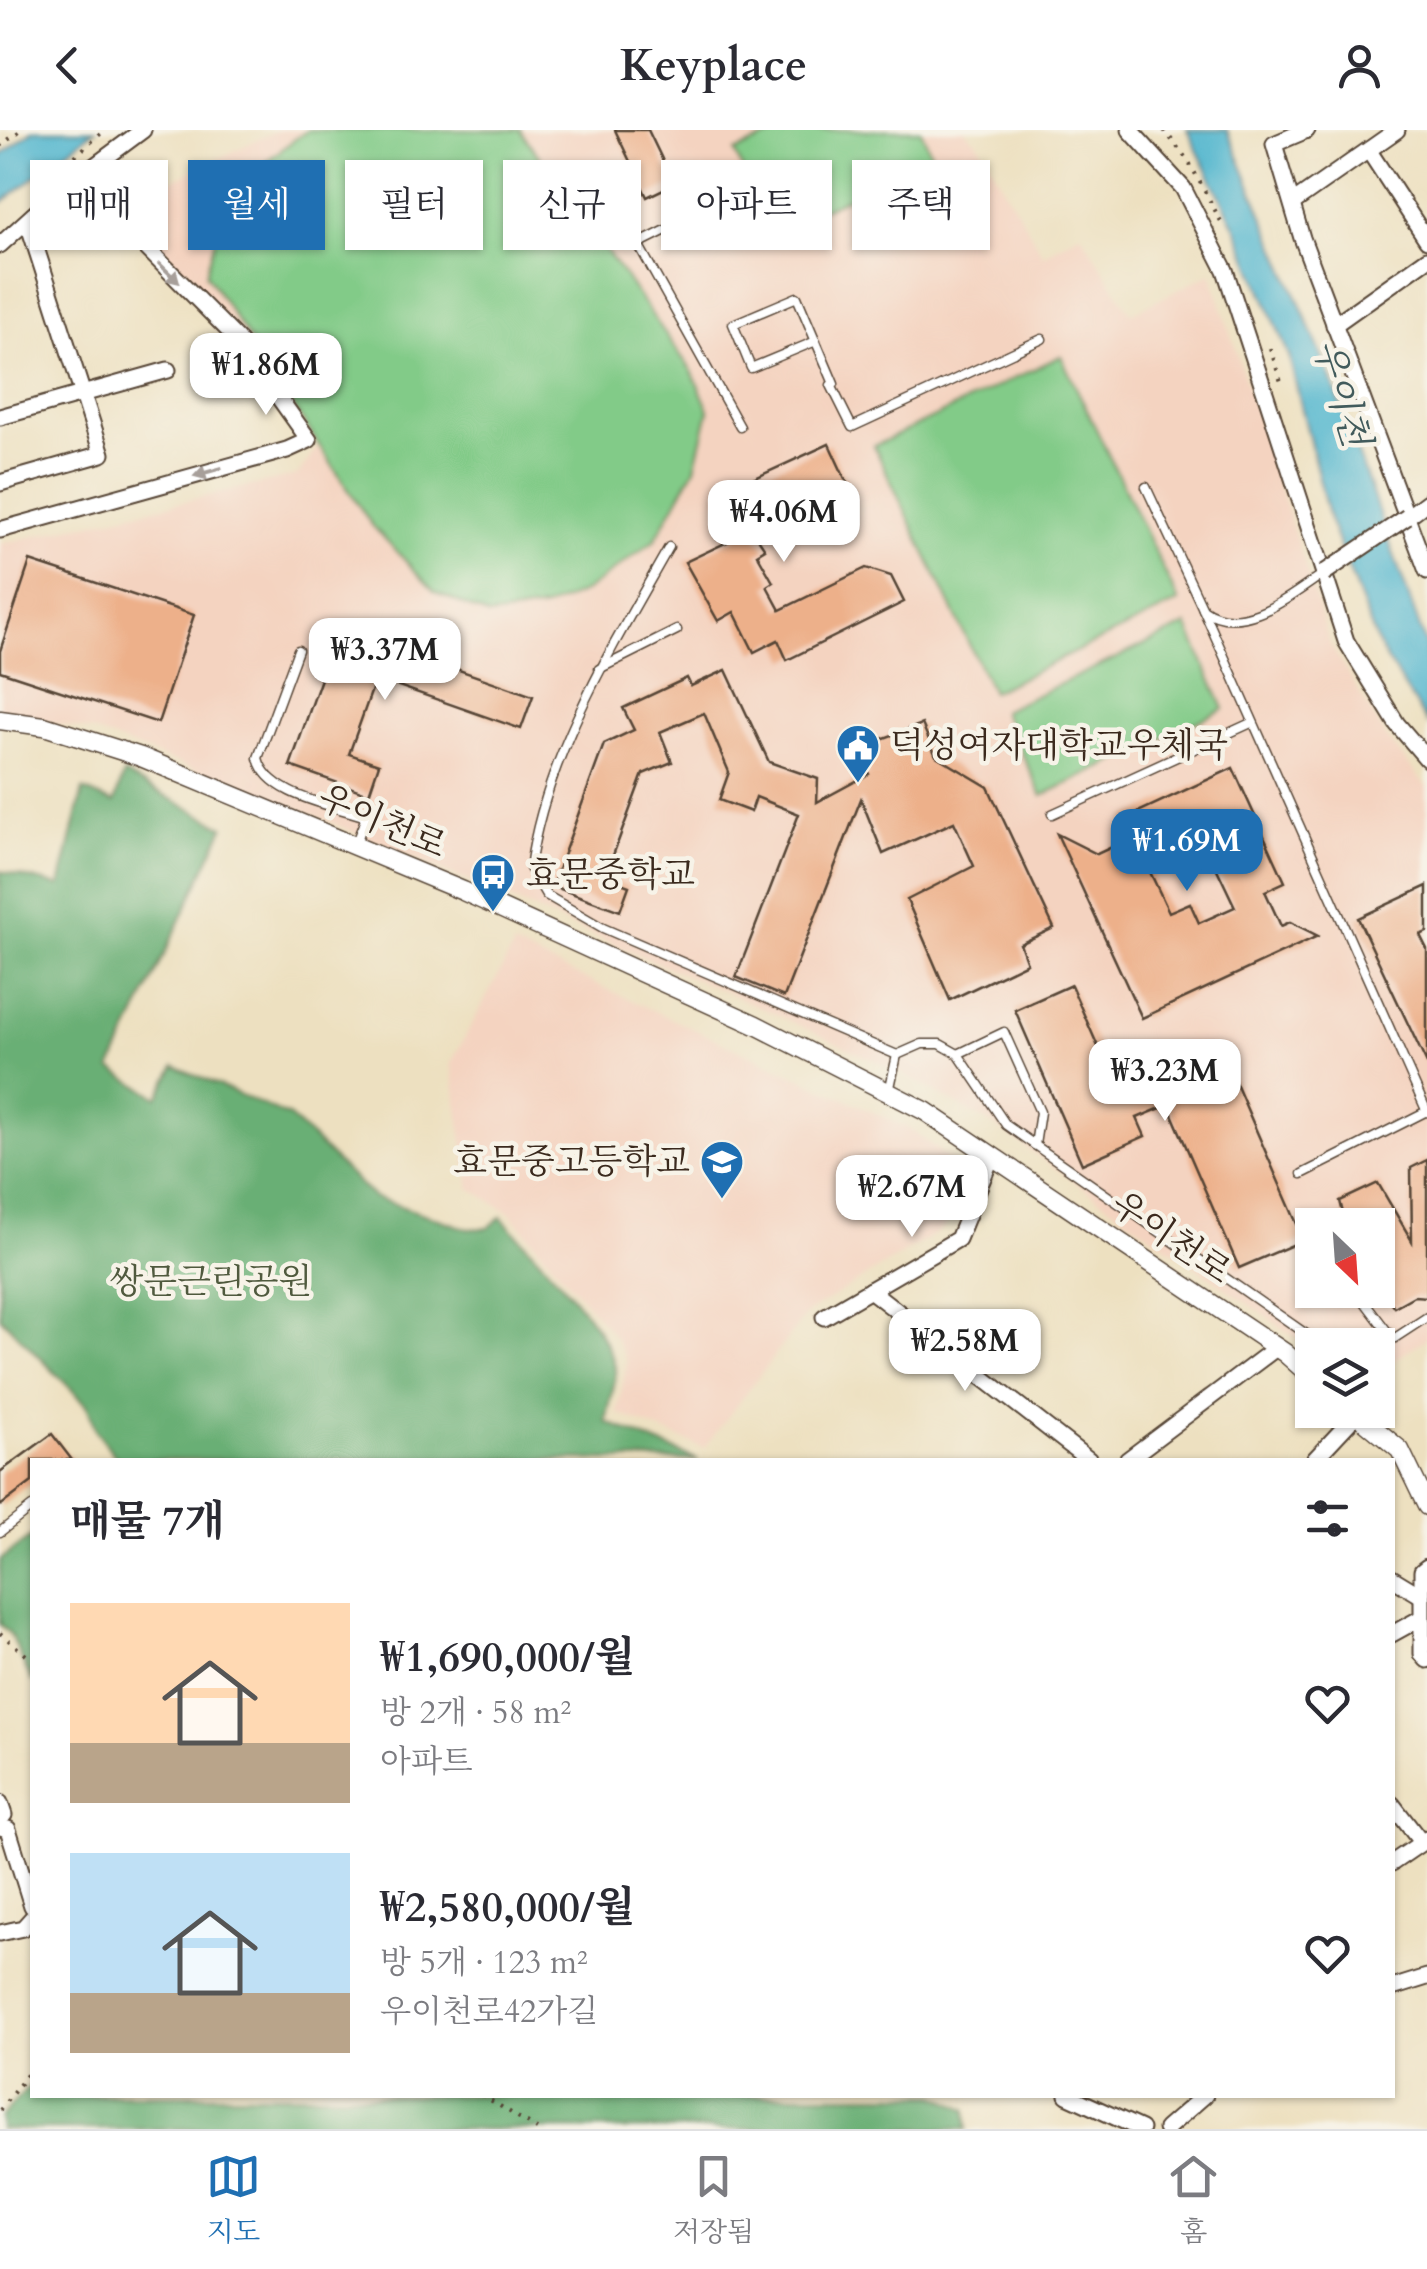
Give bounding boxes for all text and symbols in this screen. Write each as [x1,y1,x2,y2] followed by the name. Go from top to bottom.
[620,35,807,96] text: Keyplace
[40,38,95,93] icon: back
[1332,38,1387,93] icon: person
[30,160,168,250] chip: 매매
[188,160,325,250] chip: 월세
[345,160,483,250] chip: 필터
[503,160,641,250] chip: 신규
[661,160,832,250] chip: 아파트
[852,160,990,250] chip: 주택
[157,261,181,284] one-way arrow
[185,333,347,418] pin: ₩1.86M
[1300,333,1383,455] water label: 우이천
[212,343,320,387] text: ₩1.86M
[192,465,223,481] one-way arrow
[703,480,865,565] pin: ₩4.06M
[730,490,838,534] text: ₩4.06M
[304,618,466,703] pin: ₩3.37M
[331,628,439,672] text: ₩3.37M
[890,722,1228,770] place label: 덕성여자대학교우체국
[835,723,881,784] public building icon: 덕성여자대학교우체국
[310,773,454,871] street label: 우이천로
[1106,809,1268,894] pin: ₩1.69M
[1133,819,1241,863] text: ₩1.69M
[526,851,695,899] place label: 효문중학교
[470,852,516,913] bus stop icon: 효문중학교
[1084,1039,1246,1124] pin: ₩3.23M
[1111,1049,1219,1093] text: ₩3.23M
[453,1138,690,1186] place label: 효문중고등학교
[699,1139,745,1200] school or university icon: 효문중고등학교
[831,1155,993,1240] pin: ₩2.67M
[858,1165,966,1209] text: ₩2.67M
[1102,1180,1240,1296] street label: 우이천로
[1295,1208,1395,1308] north arrow
[1295,1208,1395,1428] map controls
[110,1258,312,1306] park label: 쌍문근린공원
[884,1309,1046,1394] pin: ₩2.58M
[911,1319,1019,1363] text: ₩2.58M
[1295,1328,1395,1428] button: layers
[1300,1491,1355,1546] icon: filters
[70,1493,225,1550] text: 매물 7개
[380,1629,635,1686] text: ₩1,690,000/월
[150,1643,270,1763] icon: home
[1300,1676,1355,1731] icon: heart
[380,1691,571,1735] text: 방 2개 · 58 m²
[380,1740,473,1784] text: 아파트
[380,1879,635,1936] text: ₩2,580,000/월
[150,1893,270,2013] icon: home
[1300,1926,1355,1981] icon: heart
[380,1941,588,1985] text: 방 5개 · 123 m²
[380,1990,598,2034] text: 우이천로42가길
[206,2149,261,2251] tab: 지도
[673,2149,754,2251] tab: 저장됨
[1166,2149,1221,2251] tab: 홈

